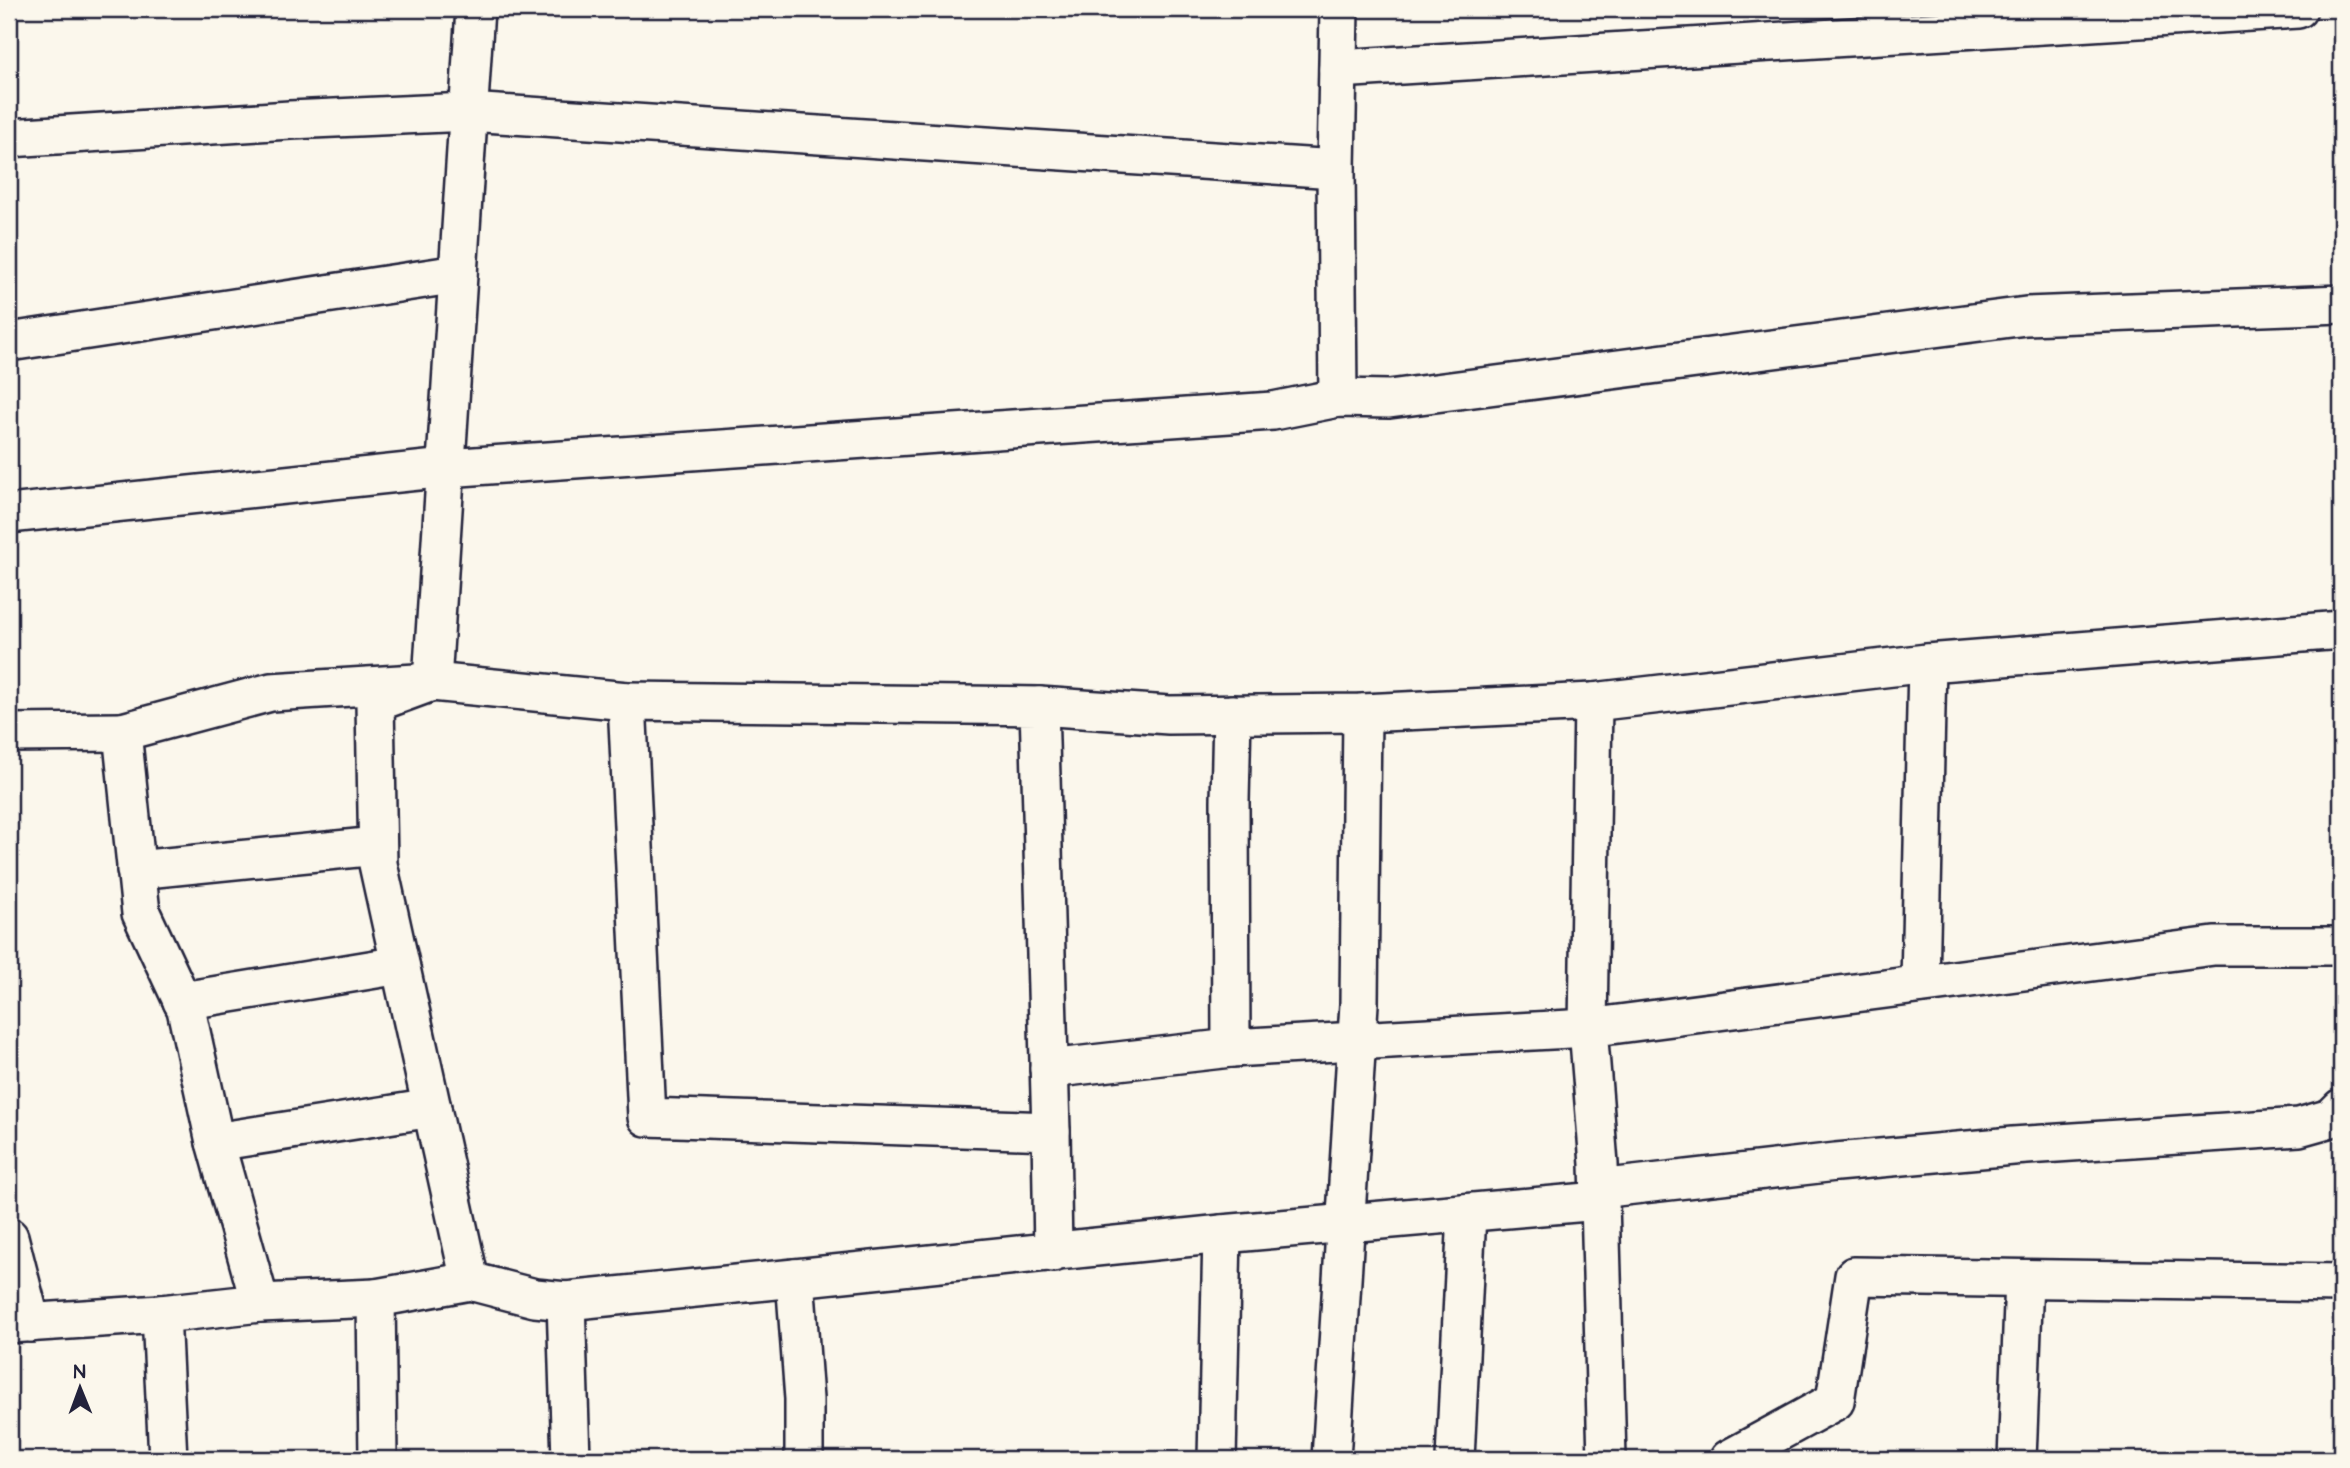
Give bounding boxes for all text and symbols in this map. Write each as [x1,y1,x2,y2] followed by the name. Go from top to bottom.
[46,1352,116,1422] north arrow
[74,1359,86,1386] text: N

